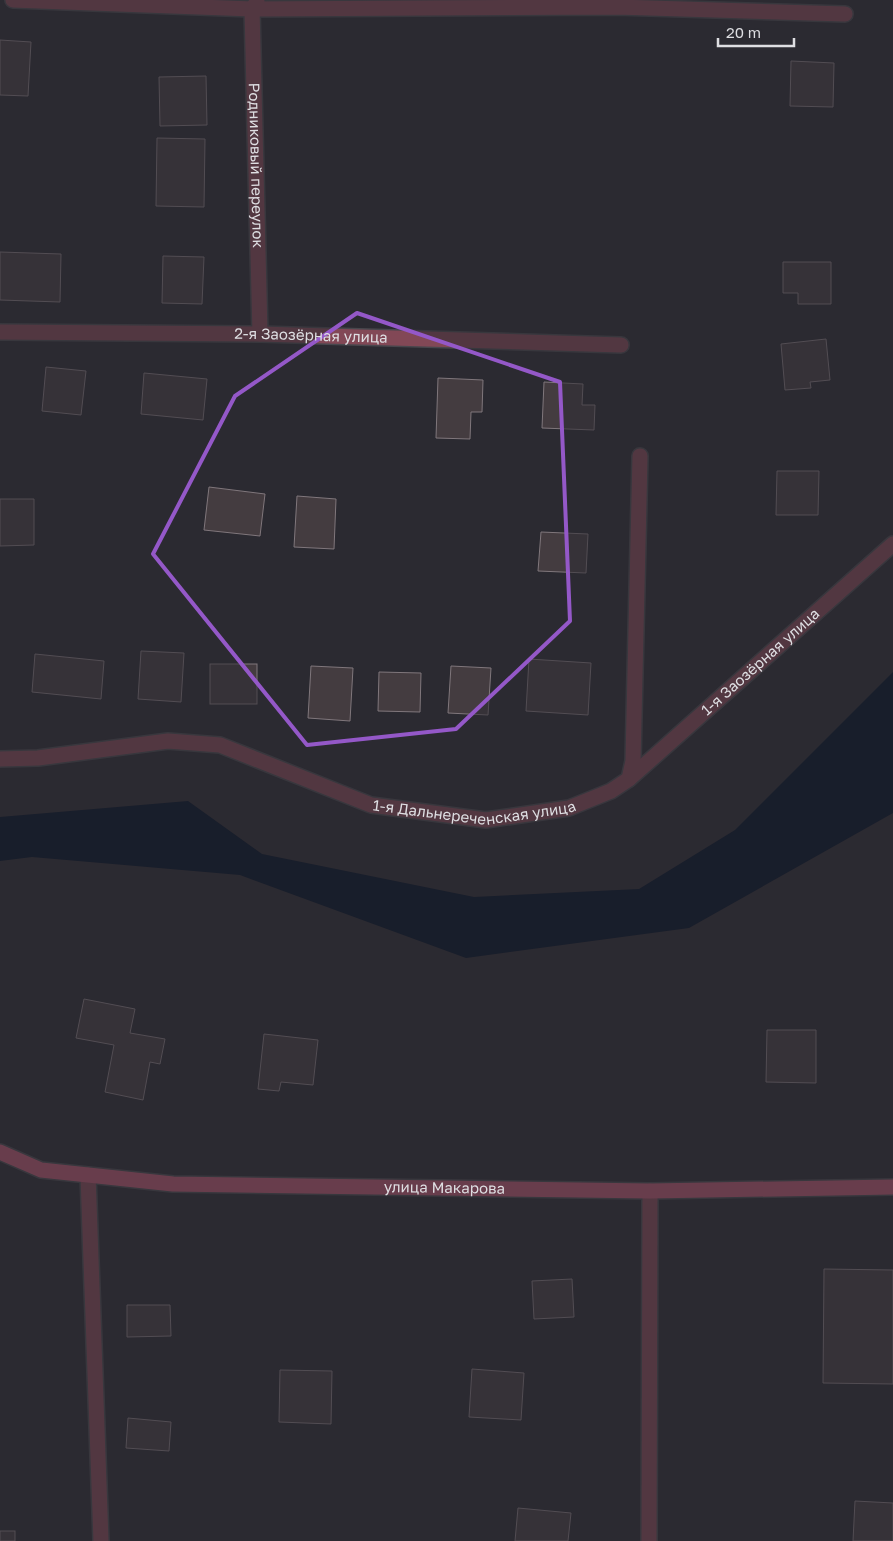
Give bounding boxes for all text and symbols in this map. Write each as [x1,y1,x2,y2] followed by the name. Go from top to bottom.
[718,15,794,47] scale bar
[726,23,761,41] text: 20 m
[246,82,268,249] street label: Родниковый переулок
[234,324,388,346] street label: 2-я Заозёрная улица
[697,604,823,719] street label: 1-я Заозёрная улица
[372,795,578,828] street label: 1-я Дальнереченская улица
[384,1177,505,1197] street label: улица Макарова

